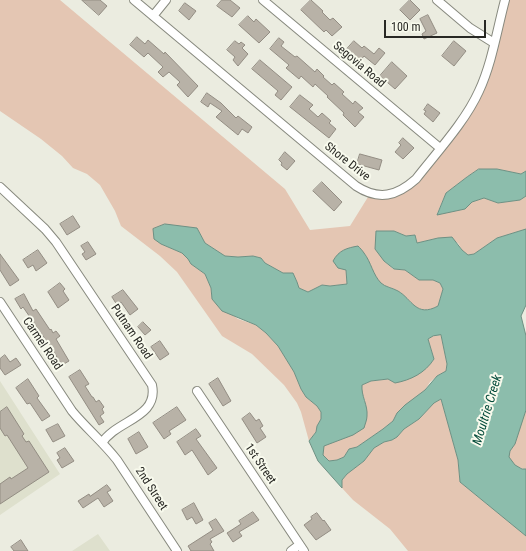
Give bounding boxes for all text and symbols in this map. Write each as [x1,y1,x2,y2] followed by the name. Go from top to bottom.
[386,12,488,38] scale bar
[391,20,421,34] text: 100 m
[330,39,388,91] street label: Segovia Road
[321,140,373,184] street label: Shore Drive
[107,302,155,362] street label: Putnam Road
[19,315,65,373] street label: Carmel Road
[470,373,506,447] water label: Moultrie Creek
[241,441,279,487] street label: 1st Street
[132,465,170,513] street label: 2nd Street

